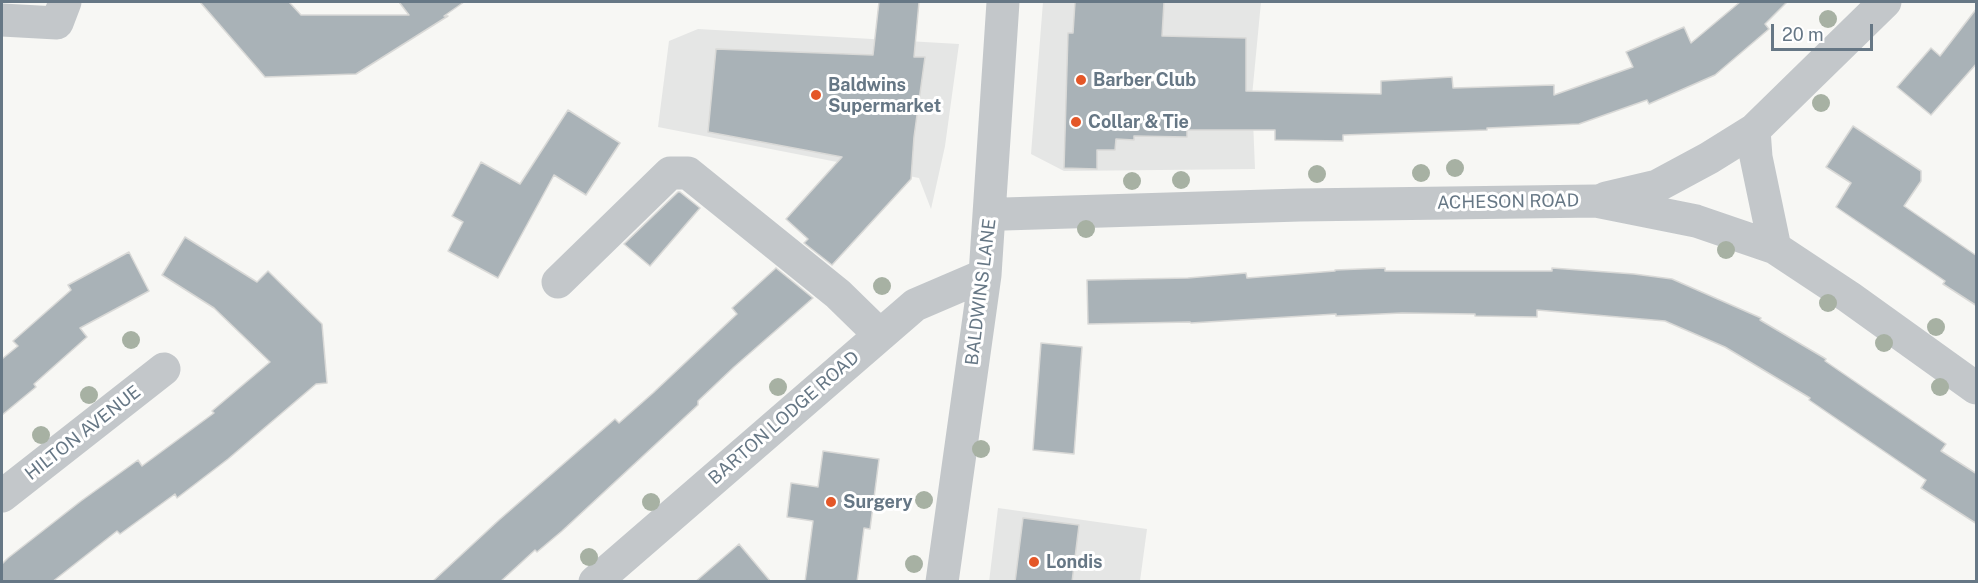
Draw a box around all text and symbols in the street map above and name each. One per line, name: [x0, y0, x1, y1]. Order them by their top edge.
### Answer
scale bar: [1774, 12, 1876, 50]
text: 20 m: [1782, 24, 1824, 45]
place label: Barber Club: [1093, 69, 1196, 91]
marker: Barber Club: [1074, 73, 1088, 87]
place label: Baldwins Supermarket: [828, 74, 941, 116]
marker: Baldwins Supermarket: [809, 88, 823, 102]
place label: Collar & Tie: [1088, 111, 1189, 133]
marker: Collar & Tie: [1069, 115, 1083, 129]
street label: ACHESON ROAD: [1437, 190, 1579, 214]
street label: BALDWINS LANE: [961, 217, 1001, 367]
street label: BARTON LODGE ROAD: [704, 347, 864, 489]
street label: HILTON AVENUE: [21, 381, 145, 485]
place label: Surgery: [843, 491, 913, 513]
marker: Surgery: [824, 495, 838, 509]
place label: Londis: [1046, 551, 1103, 573]
marker: Londis: [1027, 555, 1041, 569]

